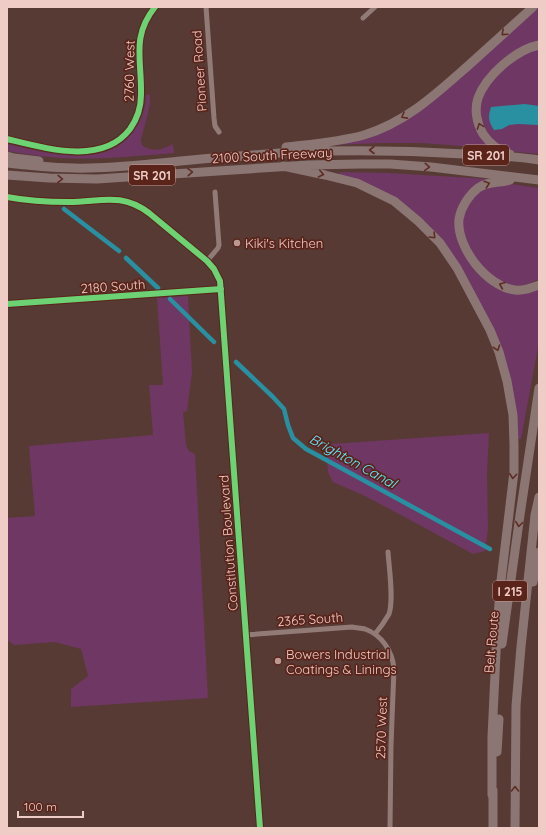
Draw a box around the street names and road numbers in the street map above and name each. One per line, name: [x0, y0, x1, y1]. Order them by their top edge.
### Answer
street label: Pioneer Road: [188, 30, 210, 112]
street label: 2760 West: [120, 40, 138, 102]
street label: 2100 South Freeway: [211, 144, 333, 166]
road number: SR 201: [463, 145, 509, 165]
road number: SR 201: [129, 165, 175, 185]
street label: 2180 South: [80, 276, 146, 296]
street label: Constitution Boulevard: [215, 474, 241, 612]
road number: I 215: [493, 581, 527, 601]
street label: 2365 South: [277, 609, 343, 629]
street label: Belt Route: [480, 610, 502, 674]
street label: 2570 West: [372, 697, 390, 759]

